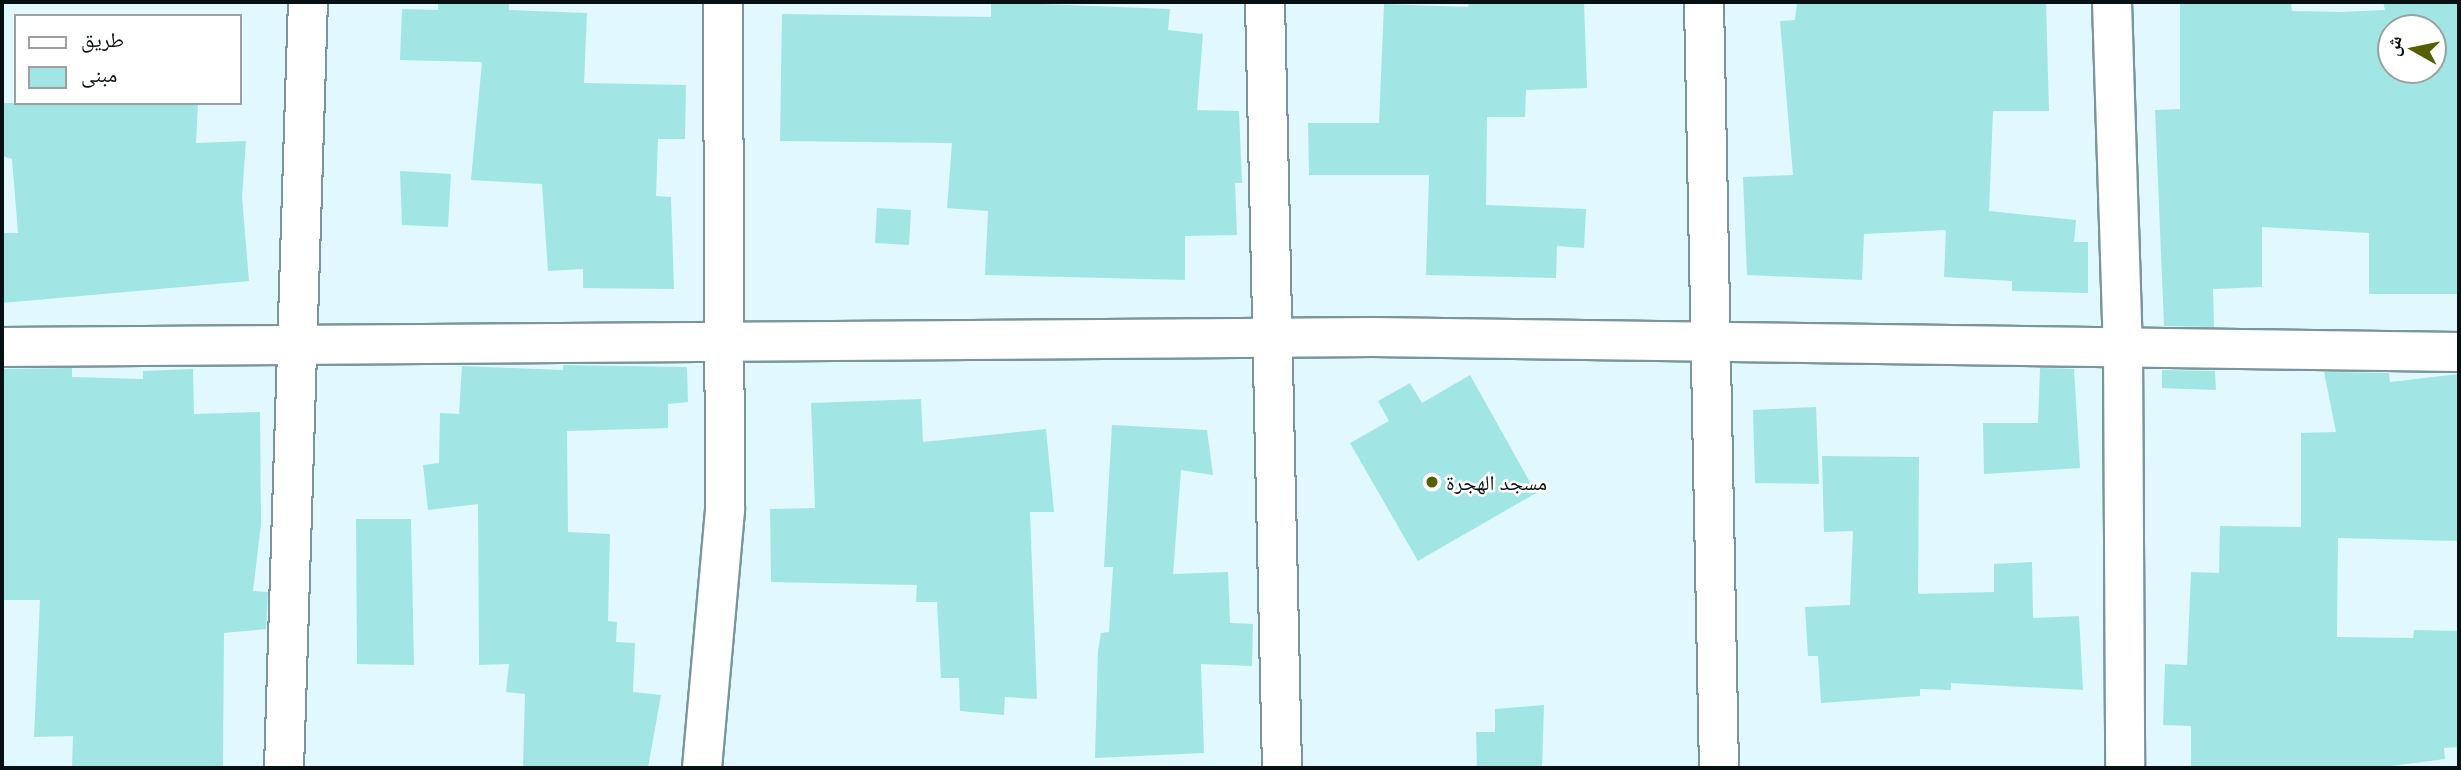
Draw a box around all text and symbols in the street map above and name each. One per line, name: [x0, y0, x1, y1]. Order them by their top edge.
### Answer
legend: [14, 14, 242, 105]
north arrow: [2377, 14, 2447, 84]
text: طريق: [81, 26, 124, 52]
text: ش: [2380, 34, 2406, 58]
text: مبنى: [81, 61, 117, 87]
place label: مسجد الهجرة: [1446, 469, 1547, 495]
marker: مسجد الهجرة: [1424, 474, 1440, 490]

